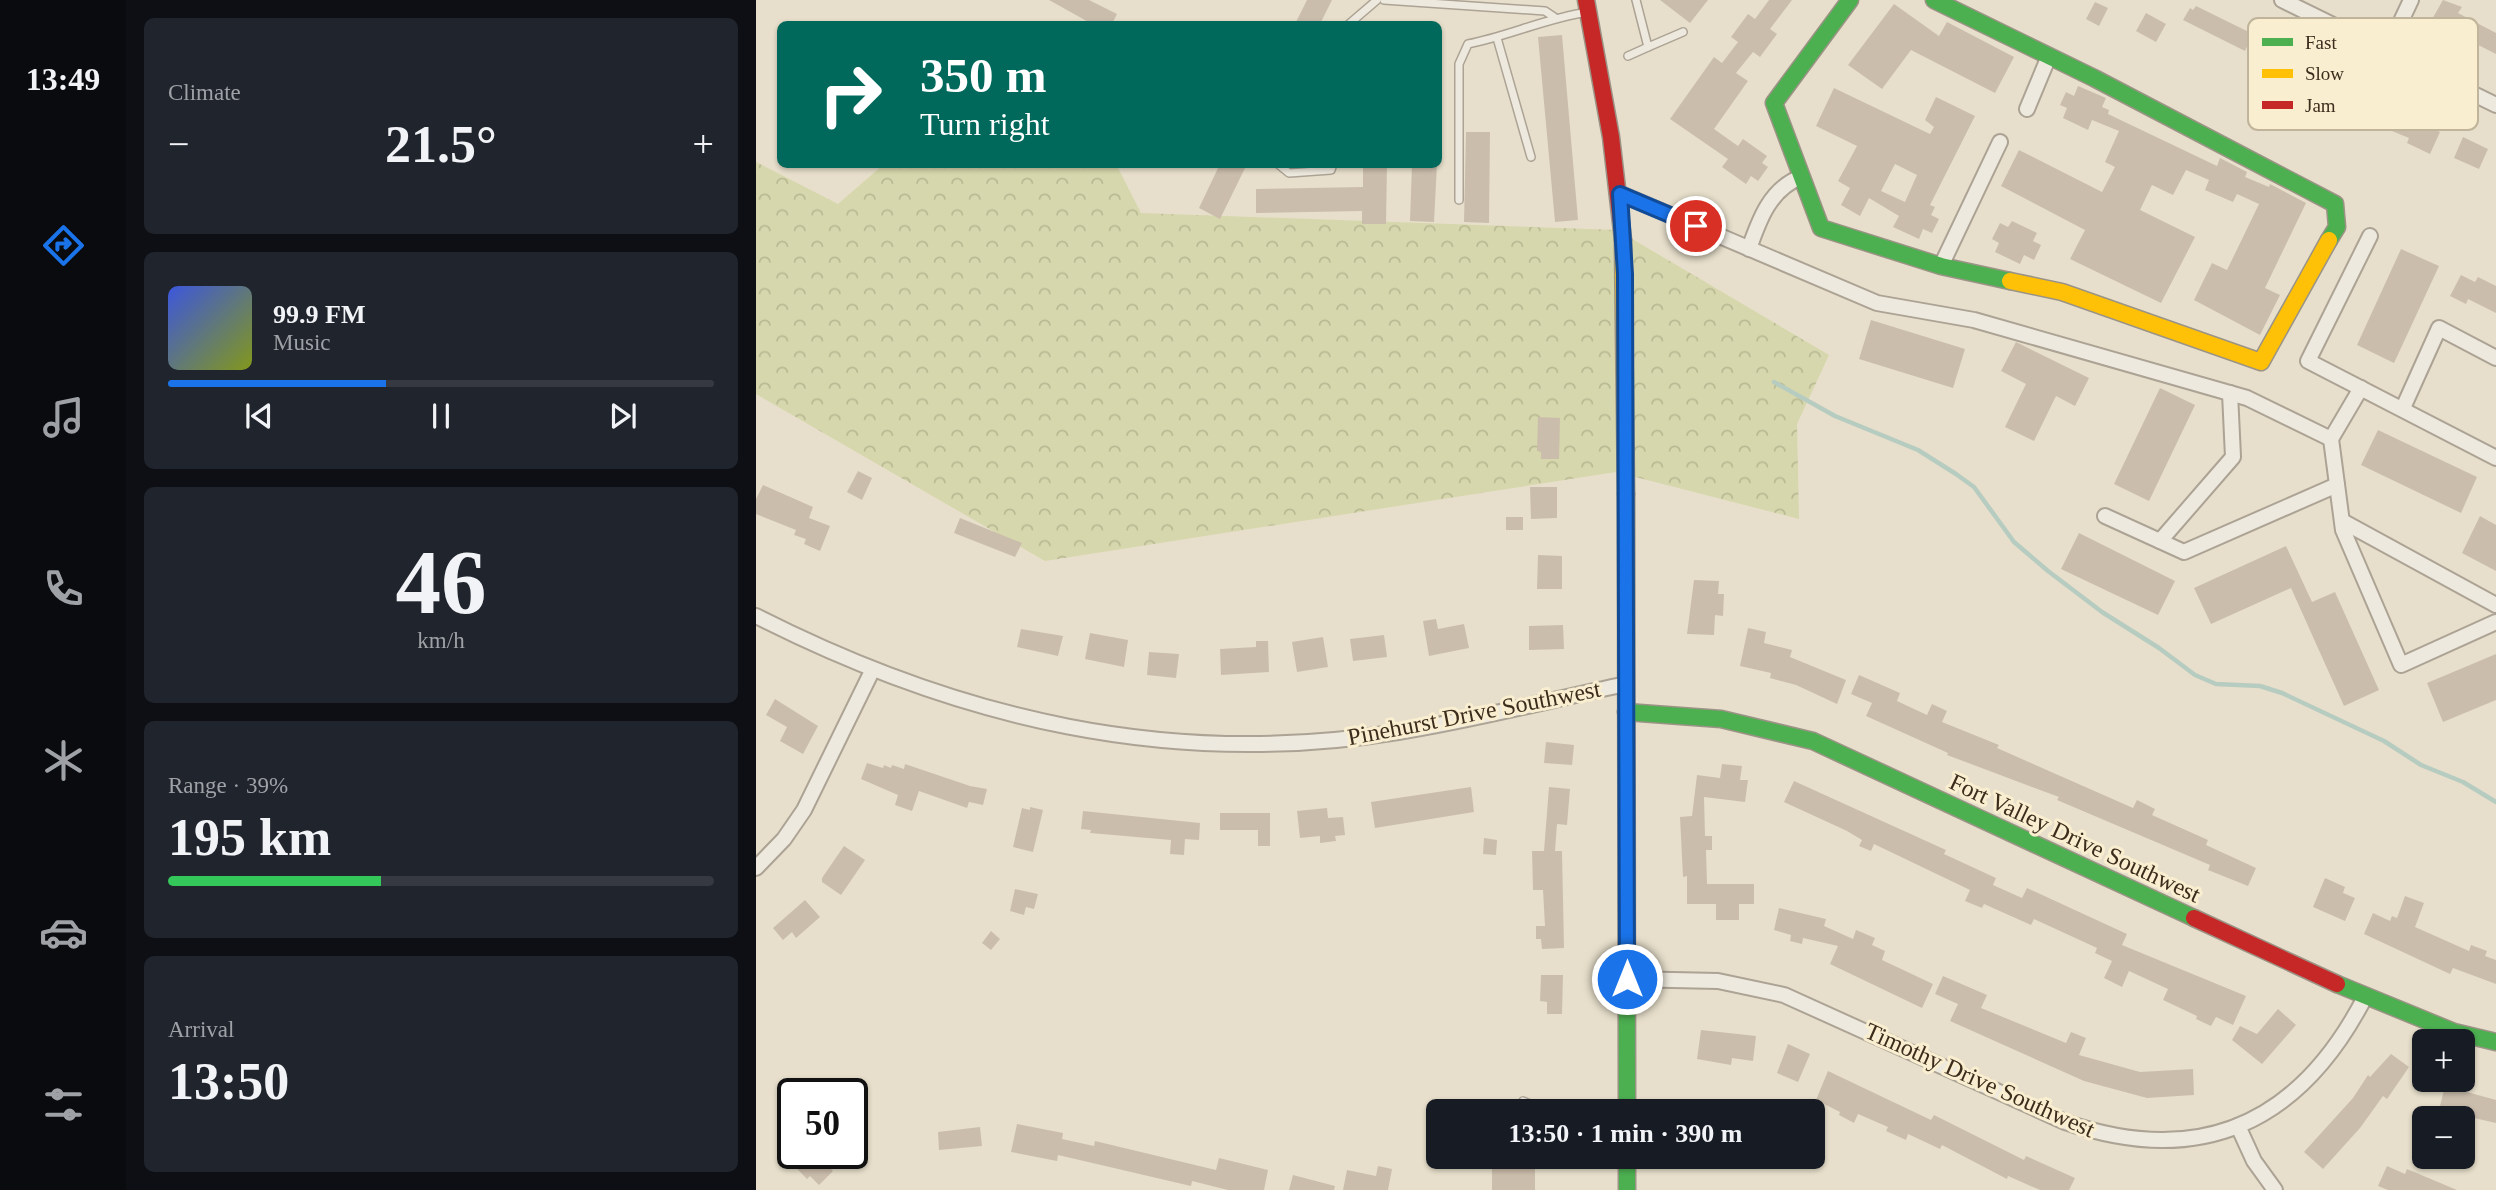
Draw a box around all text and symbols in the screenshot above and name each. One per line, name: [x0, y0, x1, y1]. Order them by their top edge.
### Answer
legend: [2248, 18, 2478, 130]
text: Fast: [2305, 32, 2337, 53]
text: 350 m: [920, 48, 1047, 103]
icon: right: [805, 49, 896, 140]
text: 13:49: [26, 61, 100, 97]
text: Slow: [2305, 63, 2344, 84]
text: Climate: [168, 80, 241, 105]
text: Jam: [2305, 95, 2336, 116]
text: Turn right: [920, 106, 1050, 142]
text: 21.5°: [385, 116, 497, 173]
text: −: [168, 123, 189, 165]
text: +: [693, 123, 714, 165]
pin: [1666, 196, 1726, 256]
icon: arrive: [1677, 207, 1715, 245]
icon: directions: [39, 221, 88, 270]
text: 99.9 FM: [273, 300, 365, 329]
text: Music: [273, 330, 331, 355]
icon: music: [39, 393, 88, 442]
icon: previous: [240, 397, 278, 435]
icon: pause: [422, 397, 460, 435]
icon: next: [604, 397, 642, 435]
text: 46: [396, 532, 487, 633]
icon: phone: [39, 564, 88, 613]
text: km/h: [417, 628, 465, 653]
street label: Pinehurst Drive Southwest: [1345, 676, 1603, 750]
icon: climate: [39, 736, 88, 785]
street label: Fort Valley Drive Southwest: [1946, 768, 2205, 908]
text: Range · 39%: [168, 773, 288, 798]
text: 195 km: [168, 809, 331, 866]
icon: car: [39, 908, 88, 957]
position arrow: [1590, 942, 1664, 1016]
text: Arrival: [168, 1017, 234, 1042]
street label: Timothy Drive Southwest: [1861, 1018, 2099, 1143]
map controls: [2412, 1029, 2475, 1169]
button: +: [2412, 1029, 2475, 1092]
text: 13:50: [168, 1053, 289, 1110]
speed limit sign: 50: [777, 1078, 868, 1169]
icon: filters: [39, 1080, 88, 1129]
button: −: [2412, 1106, 2475, 1169]
text: 13:50 · 1 min · 390 m: [1509, 1119, 1743, 1148]

